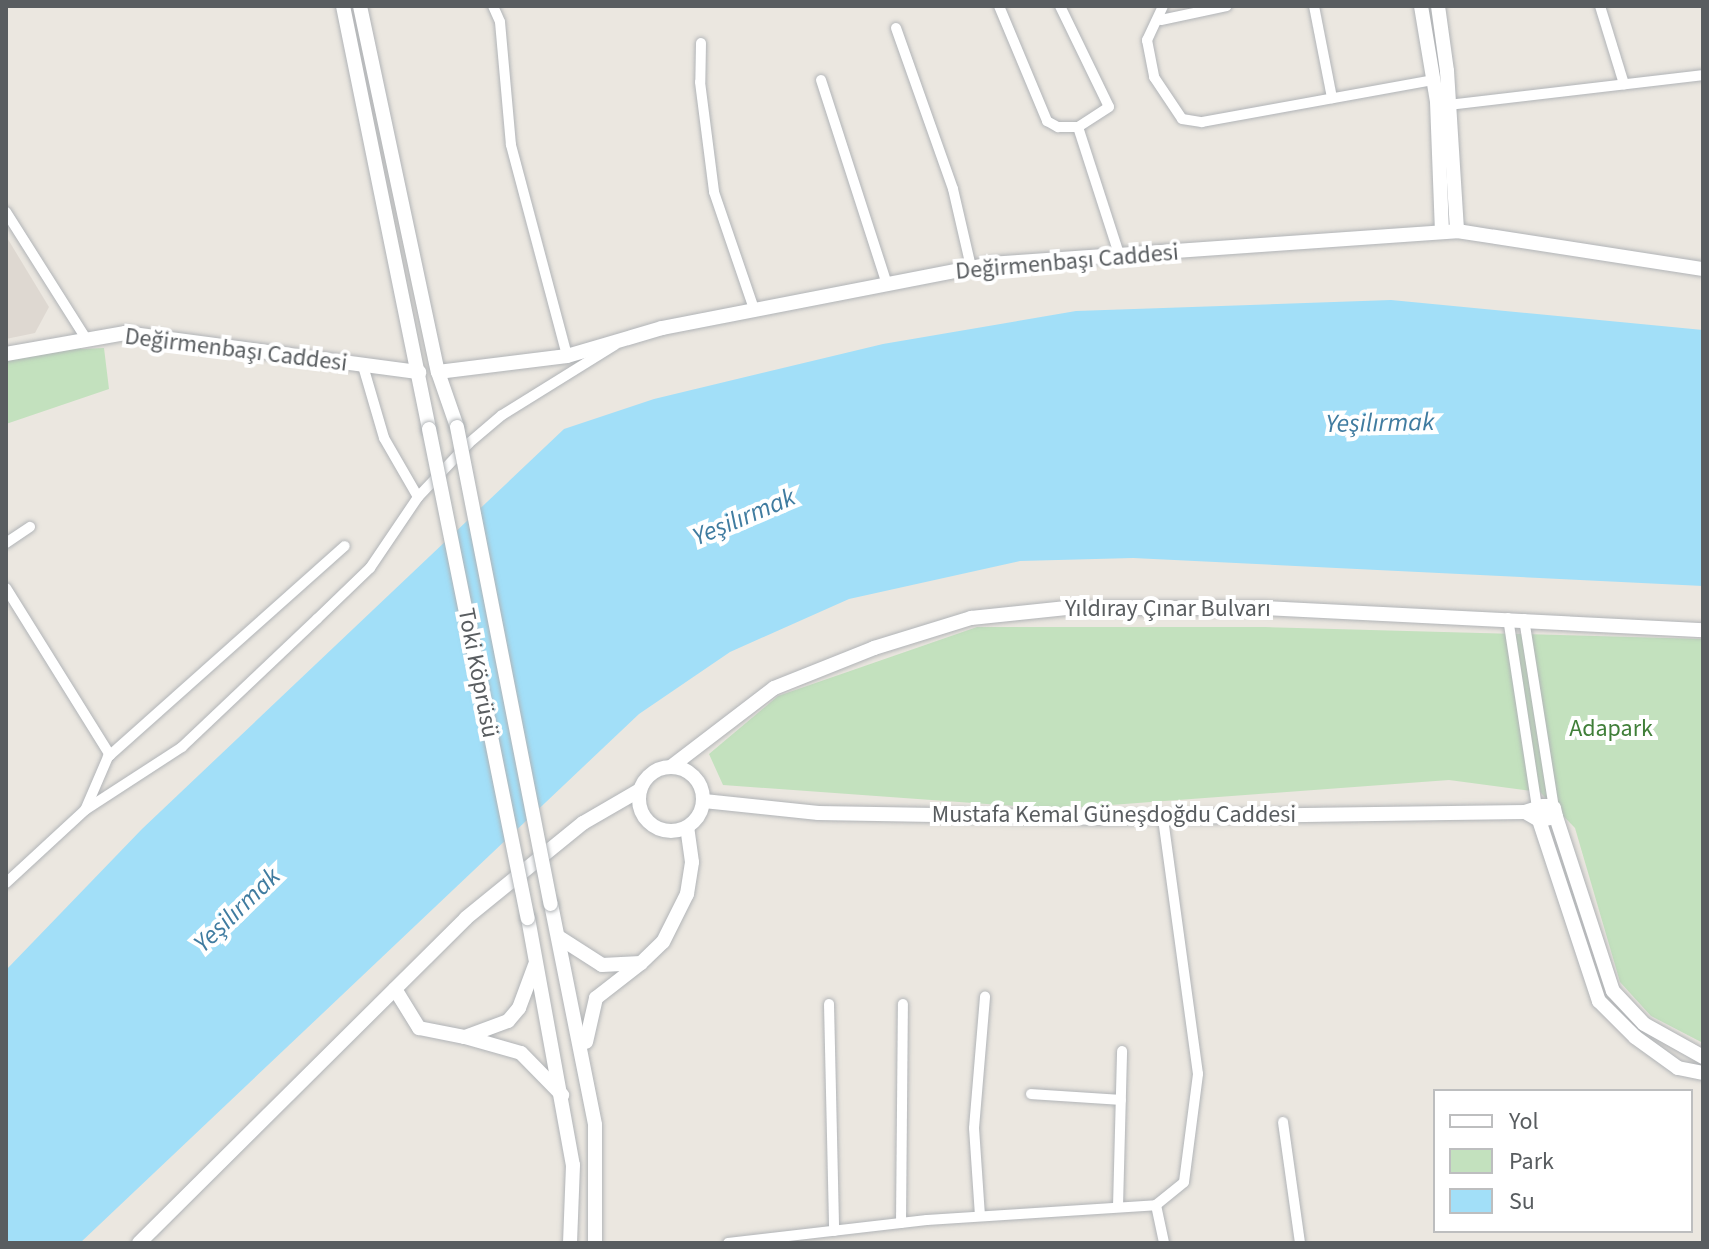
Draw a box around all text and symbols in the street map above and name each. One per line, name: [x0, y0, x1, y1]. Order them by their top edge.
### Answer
street label: Değirmenbaşı Caddesi: [954, 238, 1180, 286]
street label: Değirmenbaşı Caddesi: [123, 322, 349, 378]
water label: Yeşilırmak: [1325, 406, 1435, 440]
water label: Yeşilırmak: [688, 481, 800, 553]
street label: Yıldıray Çınar Bulvarı: [1065, 595, 1271, 623]
street label: Toki Köprüsü: [451, 606, 505, 740]
park label: Adapark: [1569, 715, 1653, 743]
street label: Mustafa Kemal Güneşdoğdu Caddesi: [932, 801, 1296, 829]
water label: Yeşilırmak: [187, 861, 287, 959]
legend: [1433, 1089, 1693, 1233]
text: Yol: [1509, 1104, 1539, 1139]
text: Park: [1509, 1144, 1554, 1179]
text: Su: [1509, 1184, 1535, 1219]

